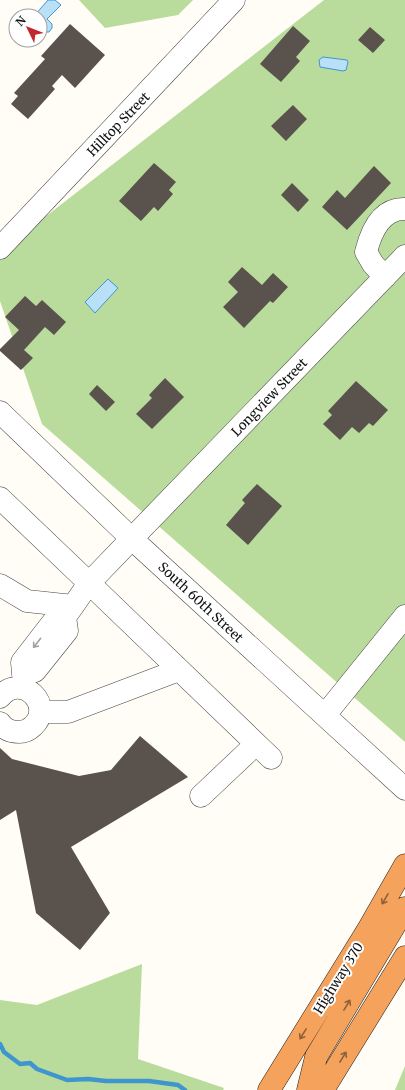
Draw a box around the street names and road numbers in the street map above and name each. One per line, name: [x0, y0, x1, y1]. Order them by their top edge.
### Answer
street label: Hilltop Street: [83, 89, 153, 160]
street label: Longview Street: [228, 355, 311, 440]
street label: South 60th Street: [155, 559, 247, 646]
street label: Highway 370: [310, 939, 367, 1017]

